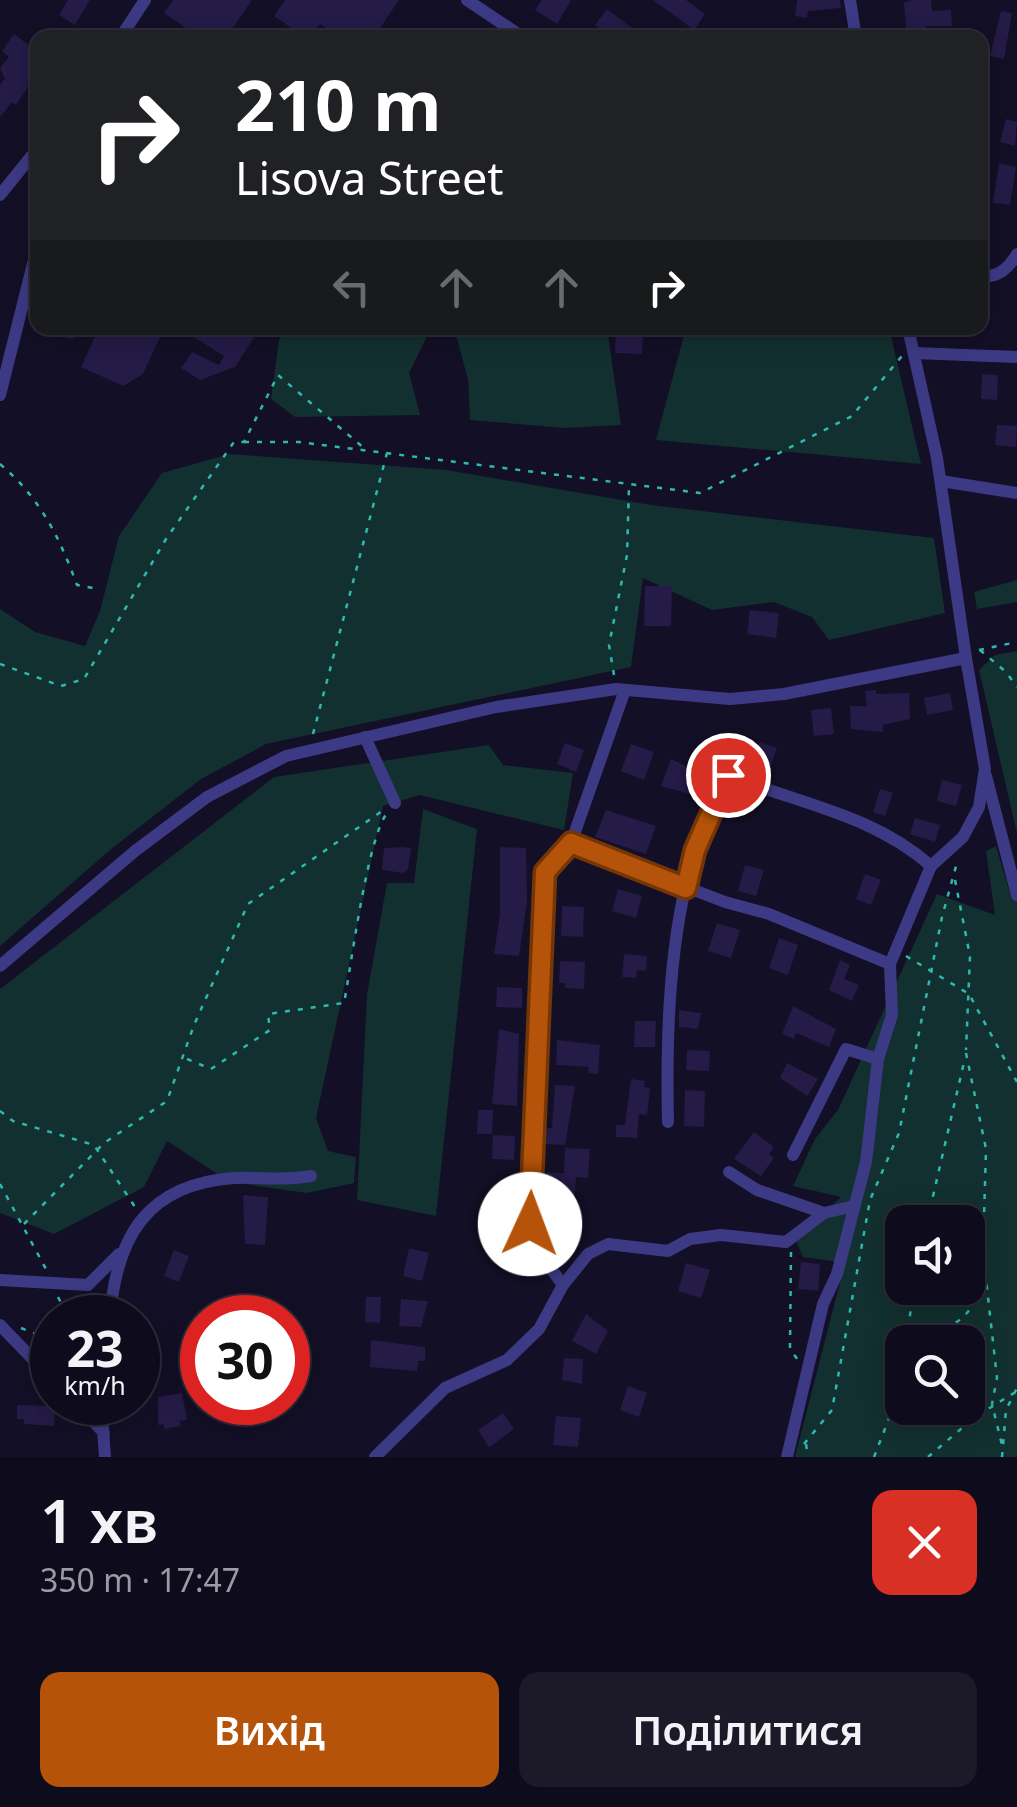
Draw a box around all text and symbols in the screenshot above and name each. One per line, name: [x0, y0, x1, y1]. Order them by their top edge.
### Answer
text: 210 m: [235, 56, 442, 152]
icon: right: [70, 70, 200, 200]
text: Lisova Street: [235, 147, 504, 208]
icon: left: [324, 260, 379, 315]
icon: ahead: [429, 260, 484, 315]
icon: ahead: [534, 260, 589, 315]
icon: right: [639, 260, 694, 315]
pin: [686, 733, 771, 818]
icon: arrive: [701, 748, 756, 803]
position arrow: [478, 1172, 582, 1276]
map controls: [885, 1205, 985, 1425]
button: sound: [885, 1205, 985, 1305]
speed limit sign: 30: [180, 1295, 310, 1425]
text: 23: [66, 1314, 124, 1382]
button: search: [885, 1325, 985, 1425]
text: km/h: [64, 1368, 126, 1402]
text: 1 хв: [40, 1479, 158, 1561]
button: close: [872, 1490, 977, 1595]
text: 350 m · 17:47: [40, 1558, 240, 1601]
button: Вихід: [40, 1672, 499, 1787]
button: Поділитися: [519, 1672, 977, 1787]

